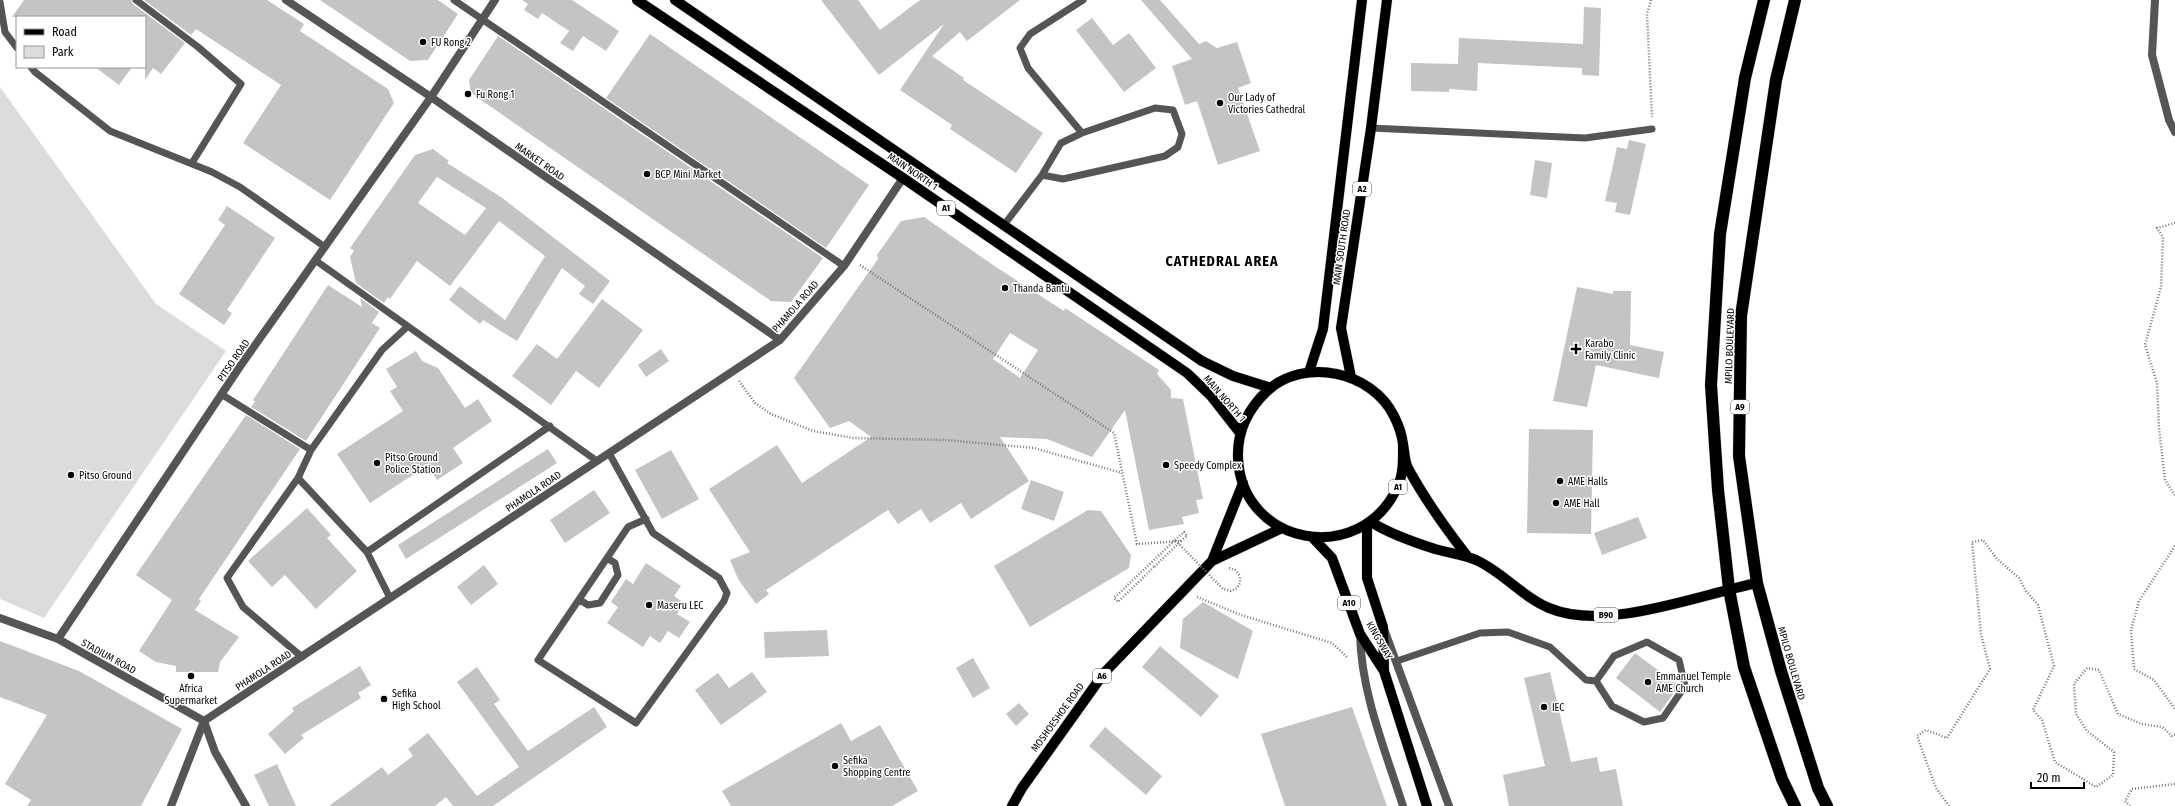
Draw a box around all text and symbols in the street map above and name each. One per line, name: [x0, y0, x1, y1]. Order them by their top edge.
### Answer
legend: [16, 16, 146, 68]
text: Road: [52, 25, 77, 39]
marker: FU Rong 2: [418, 37, 428, 47]
place label: FU Rong 2: [431, 37, 471, 49]
text: Park: [52, 45, 74, 59]
marker: Fu Rong 1: [463, 89, 473, 99]
place label: Fu Rong 1: [476, 89, 514, 101]
place label: Our Lady of Victories Cathedral: [1228, 92, 1306, 116]
marker: Our Lady of Victories Cathedral: [1215, 98, 1225, 108]
street label: MARKET ROAD: [512, 140, 567, 183]
street label: MAIN NORTH 1: [885, 151, 940, 193]
marker: BCP Mini Market: [642, 169, 652, 179]
place label: BCP Mini Market: [655, 169, 722, 181]
road number: A2: [1353, 182, 1371, 196]
road number: A1: [937, 201, 955, 215]
street label: MAIN SOUTH ROAD: [1331, 208, 1353, 286]
district label: CATHEDRAL AREA: [1165, 253, 1279, 270]
street label: PHAMOLA ROAD: [770, 278, 822, 335]
marker: Thanda Bantu: [1000, 283, 1010, 293]
place label: Thanda Bantu: [1013, 283, 1070, 295]
street label: MPILO BOULEVARD: [1723, 308, 1737, 384]
street label: PITSO ROAD: [215, 337, 253, 384]
place label: Karabo Family Clinic: [1585, 338, 1636, 362]
marker: Karabo Family Clinic: [1570, 343, 1582, 355]
street label: MAIN NORTH 1: [1201, 373, 1248, 424]
road number: A9: [1731, 400, 1749, 414]
place label: Pitso Ground Police Station: [385, 452, 441, 476]
marker: Pitso Ground Police Station: [372, 458, 382, 468]
marker: Speedy Complex: [1161, 460, 1171, 470]
place label: Speedy Complex: [1174, 460, 1242, 472]
street label: PHAMOLA ROAD: [503, 469, 564, 515]
marker: Pitso Ground: [66, 470, 76, 480]
place label: Pitso Ground: [79, 470, 132, 482]
marker: AME Halls: [1555, 476, 1565, 486]
place label: AME Halls: [1568, 476, 1608, 488]
road number: A1: [1389, 480, 1407, 494]
marker: AME Hall: [1551, 498, 1561, 508]
place label: AME Hall: [1564, 498, 1600, 510]
road number: A10: [1338, 596, 1360, 610]
marker: Maseru LEC: [644, 600, 654, 610]
place label: Maseru LEC: [657, 600, 703, 612]
road number: B90: [1594, 608, 1618, 622]
street label: KINGSWAY: [1363, 619, 1395, 662]
street label: MPILO BOULEVARD: [1775, 625, 1807, 702]
street label: STADIUM ROAD: [79, 637, 138, 677]
street label: PHAMOLA ROAD: [233, 648, 294, 693]
road number: A6: [1093, 669, 1111, 683]
marker: Africa Supermarket: [186, 671, 196, 681]
place label: Emmanuel Temple AME Church: [1656, 671, 1731, 695]
marker: Emmanuel Temple AME Church: [1643, 677, 1653, 687]
street label: MOSHOESHOE ROAD: [1029, 681, 1087, 754]
place label: Africa Supermarket: [165, 683, 218, 707]
place label: Sefika High School: [392, 688, 441, 712]
marker: Sefika High School: [379, 694, 389, 704]
marker: IEC: [1539, 702, 1549, 712]
place label: IEC: [1552, 702, 1564, 714]
place label: Sefika Shopping Centre: [843, 755, 911, 779]
marker: Sefika Shopping Centre: [830, 761, 840, 771]
scale bar: [2031, 764, 2084, 790]
text: 20 m: [2037, 771, 2061, 785]

